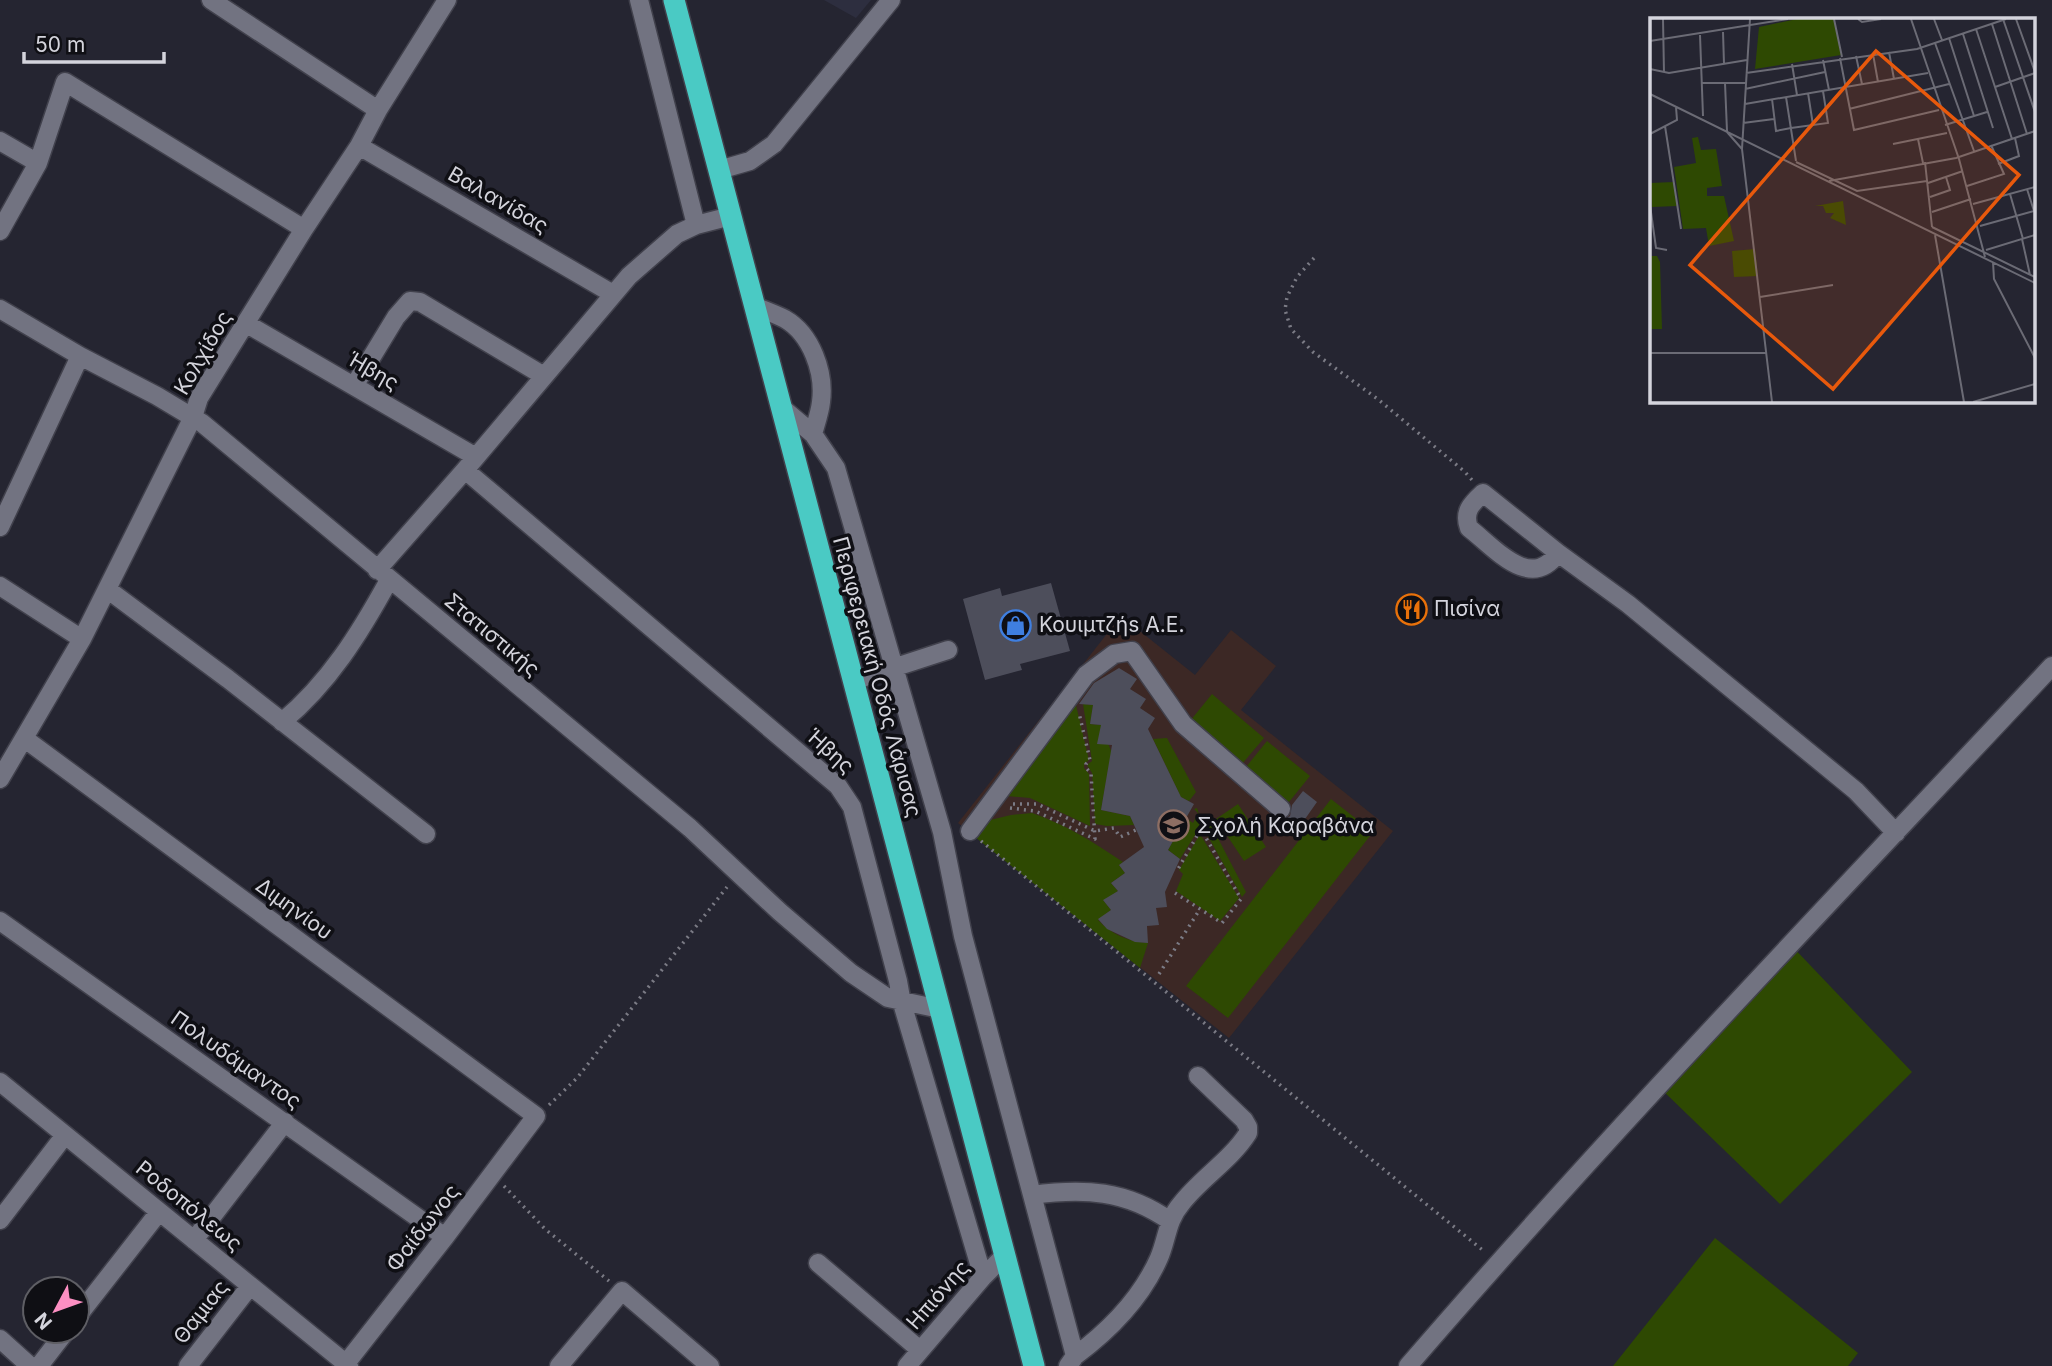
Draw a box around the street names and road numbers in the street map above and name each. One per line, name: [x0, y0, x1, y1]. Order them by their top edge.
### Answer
street label: Βαλανίδας: [444, 161, 553, 238]
street label: Κολχίδος: [169, 306, 237, 399]
street label: Ήβης: [343, 346, 403, 395]
street label: Περιφερειακή Οδός Λάρισας: [828, 534, 927, 820]
street label: Στατιστικής: [440, 588, 545, 682]
street label: Ήβης: [801, 723, 859, 778]
street label: Διμηνίου: [251, 873, 337, 945]
street label: Πολυδάμαντος: [166, 1005, 306, 1114]
street label: Ροδοπόλεως: [131, 1155, 247, 1256]
street label: Φαίδωνος: [381, 1179, 464, 1276]
street label: Ηπιόνης: [901, 1255, 974, 1334]
street label: Θαμιας: [168, 1275, 233, 1349]

